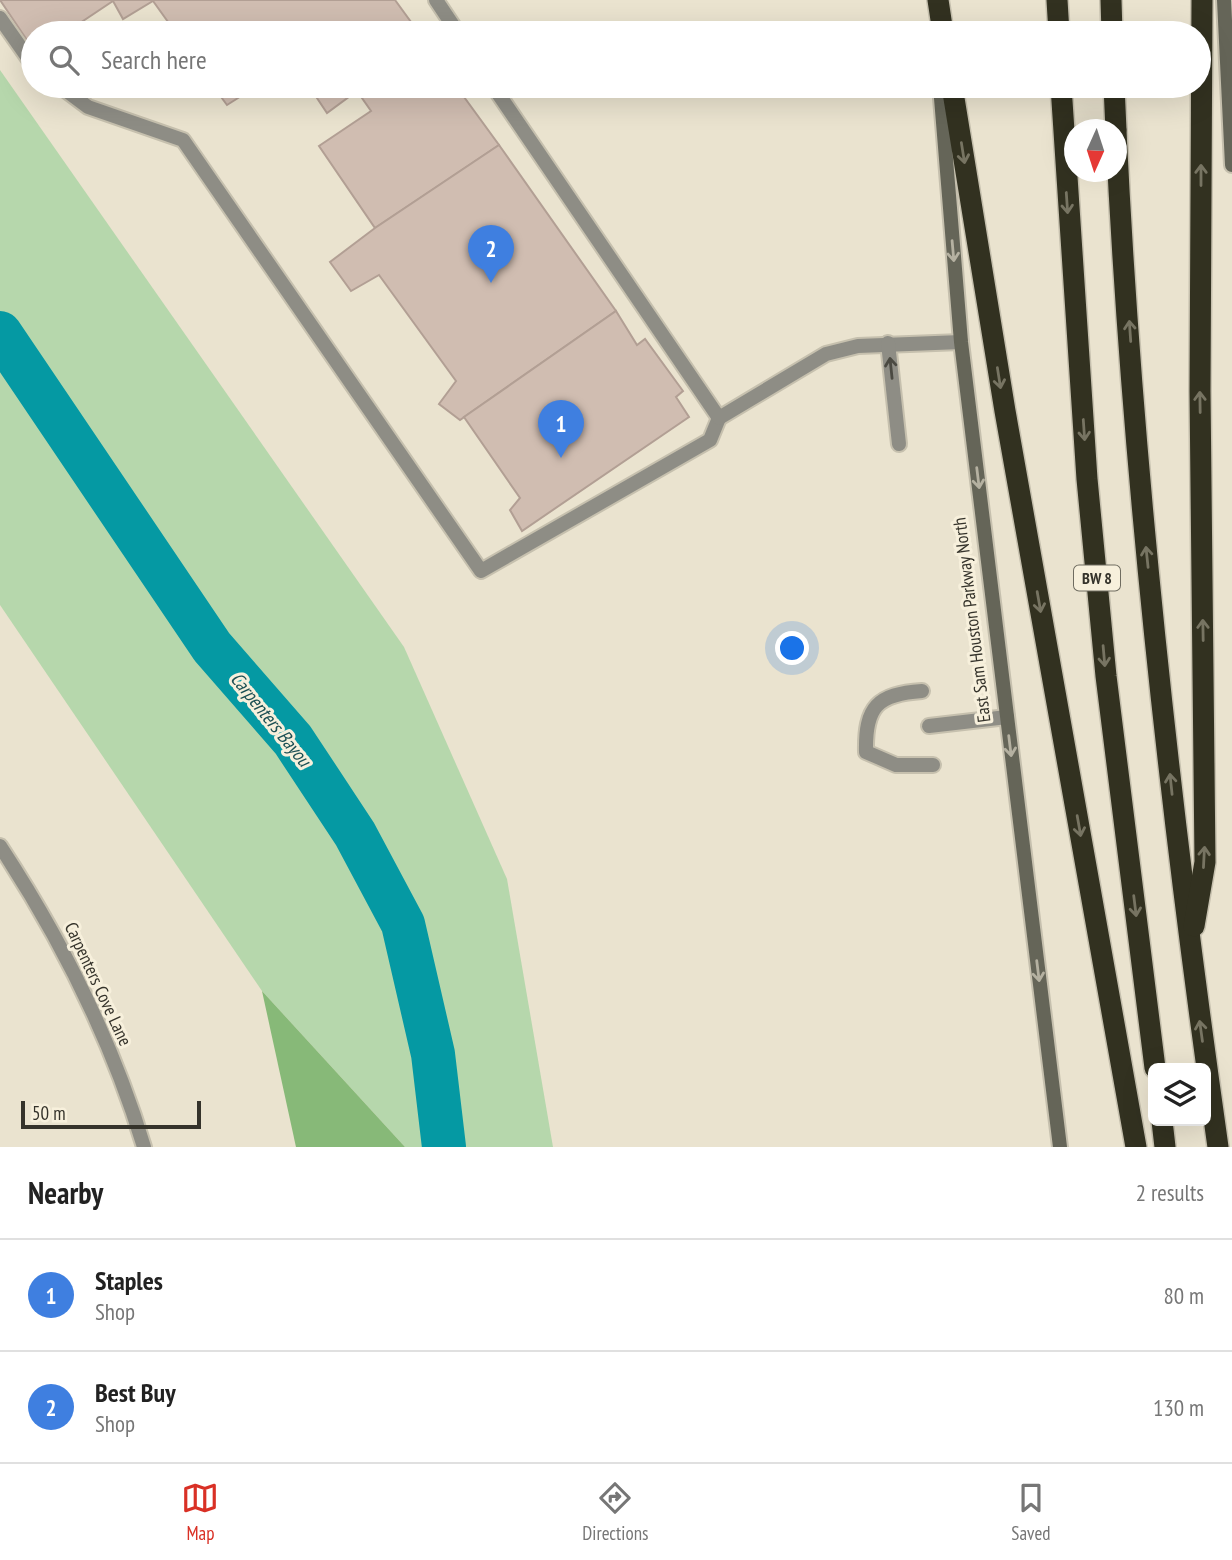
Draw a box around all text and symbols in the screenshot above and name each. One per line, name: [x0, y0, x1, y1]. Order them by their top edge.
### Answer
search box: [21, 21, 1211, 98]
icon: search: [45, 41, 83, 79]
text: Search here: [101, 43, 207, 76]
north arrow: [1064, 119, 1127, 182]
one-way arrow: [957, 141, 970, 164]
one-way arrow: [1195, 164, 1208, 187]
one-way arrow: [1061, 191, 1074, 214]
pin: 2: [468, 225, 514, 283]
one-way arrow: [947, 240, 960, 262]
one-way arrow: [1123, 319, 1136, 342]
one-way arrow: [884, 358, 897, 380]
one-way arrow: [993, 366, 1006, 389]
one-way arrow: [1194, 391, 1207, 414]
pin: 1: [538, 400, 584, 458]
one-way arrow: [1078, 418, 1091, 441]
one-way arrow: [971, 466, 984, 488]
street label: East Sam Houston Parkway North: [948, 516, 995, 724]
one-way arrow: [1141, 546, 1154, 569]
road number: BW 8: [1074, 566, 1120, 590]
one-way arrow: [1033, 590, 1046, 613]
one-way arrow: [1196, 619, 1209, 642]
your location: [775, 631, 809, 665]
one-way arrow: [1098, 644, 1111, 667]
water label: Carpenters Bayou: [226, 667, 317, 772]
one-way arrow: [1004, 734, 1017, 756]
one-way arrow: [1164, 773, 1177, 795]
one-way arrow: [1073, 814, 1086, 837]
one-way arrow: [1198, 846, 1211, 869]
one-way arrow: [1129, 895, 1142, 917]
street label: Carpenters Cove Lane: [60, 918, 137, 1049]
one-way arrow: [1032, 959, 1045, 982]
one-way arrow: [1194, 1020, 1207, 1043]
map controls: [1148, 1063, 1211, 1126]
button: layers: [1148, 1063, 1211, 1126]
scale bar: [21, 1098, 201, 1130]
text: 50 m: [32, 1101, 66, 1125]
text: Nearby: [28, 1173, 103, 1212]
text: 2 results: [1136, 1178, 1204, 1207]
text: Staples: [95, 1264, 163, 1297]
text: 1: [46, 1281, 57, 1310]
text: 80 m: [1163, 1281, 1204, 1310]
text: Shop: [95, 1297, 135, 1326]
text: Best Buy: [95, 1376, 176, 1409]
text: 2: [46, 1393, 57, 1422]
text: 130 m: [1153, 1393, 1204, 1422]
text: Shop: [95, 1409, 135, 1438]
tab: Map: [181, 1479, 219, 1545]
tab: Directions: [582, 1479, 648, 1545]
tab: Saved: [1011, 1479, 1051, 1545]

